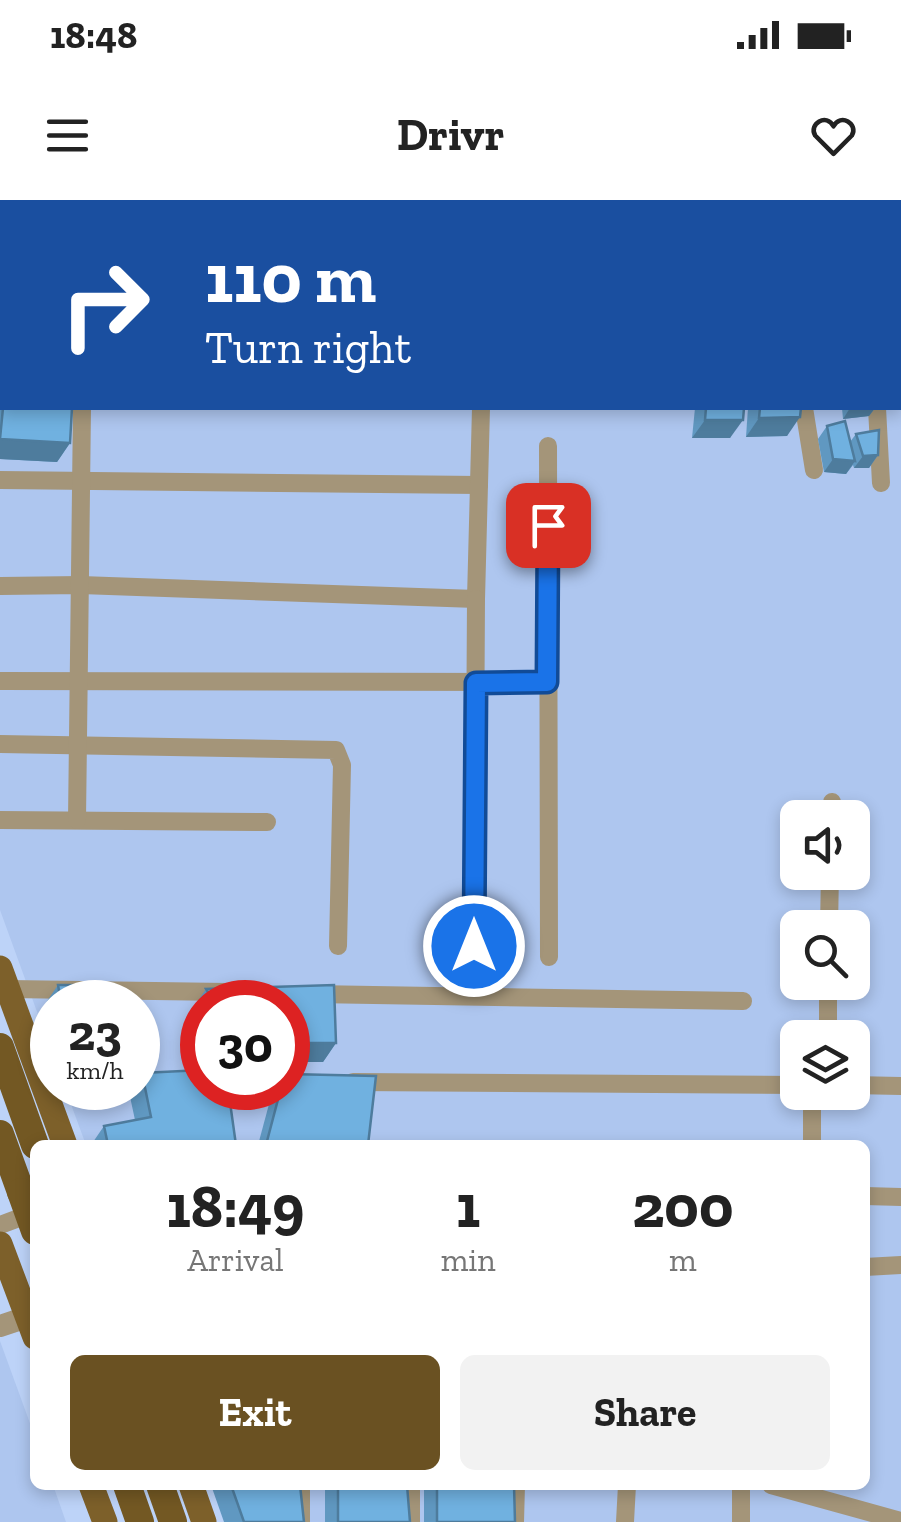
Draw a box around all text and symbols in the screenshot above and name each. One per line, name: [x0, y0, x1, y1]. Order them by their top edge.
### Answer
text: 18:48: [50, 12, 137, 58]
icon: menu: [40, 108, 95, 163]
text: Drivr: [397, 108, 504, 162]
icon: heart: [806, 108, 861, 163]
text: 110 m: [205, 236, 376, 320]
icon: right: [40, 240, 170, 370]
text: Turn right: [205, 321, 411, 375]
pin: [506, 483, 591, 568]
icon: arrive: [521, 498, 576, 553]
map controls: [780, 800, 870, 1110]
button: sound: [780, 800, 870, 890]
position arrow: [422, 894, 526, 998]
button: search: [780, 910, 870, 1000]
speed limit sign: 30: [180, 980, 310, 1110]
text: 23: [68, 1003, 122, 1063]
button: layers: [780, 1020, 870, 1110]
text: km/h: [66, 1055, 124, 1085]
text: 18:49: [166, 1170, 304, 1242]
text: 1: [456, 1170, 480, 1242]
text: 200: [632, 1170, 733, 1242]
text: Arrival: [187, 1241, 284, 1279]
text: min: [441, 1241, 496, 1279]
text: m: [669, 1241, 697, 1279]
button: Exit: [70, 1355, 440, 1470]
button: Share: [460, 1355, 830, 1470]

